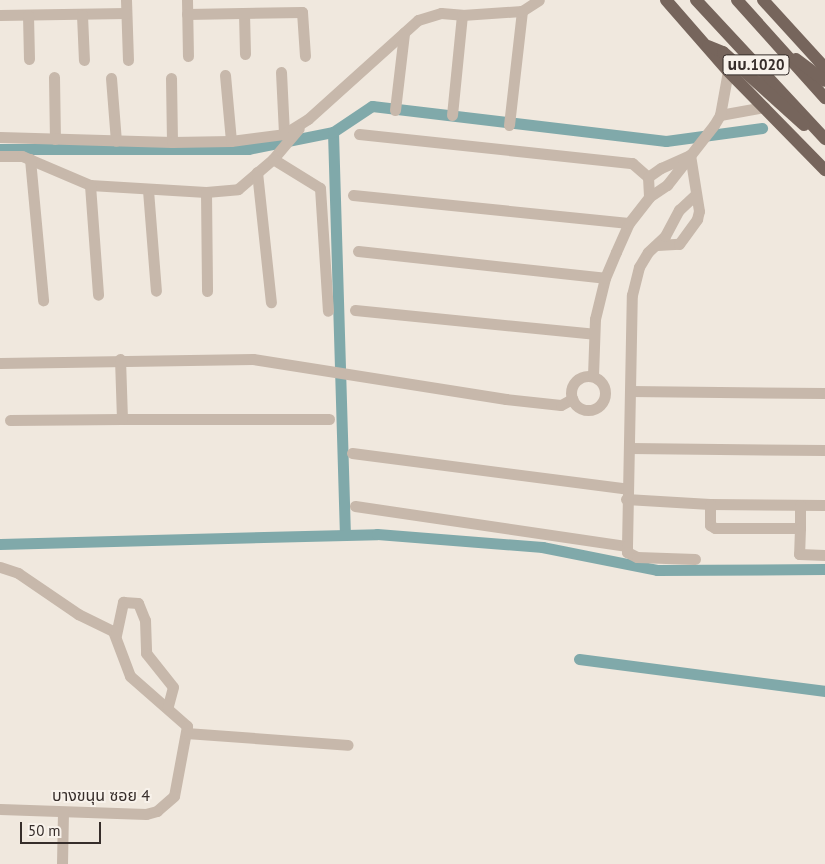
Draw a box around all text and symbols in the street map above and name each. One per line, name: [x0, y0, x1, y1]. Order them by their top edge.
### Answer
road number: นบ.1020: [722, 52, 790, 78]
street label: บางขนุน ซอย 4: [52, 785, 150, 805]
scale bar: [22, 812, 104, 844]
text: 50 m: [28, 821, 61, 840]

